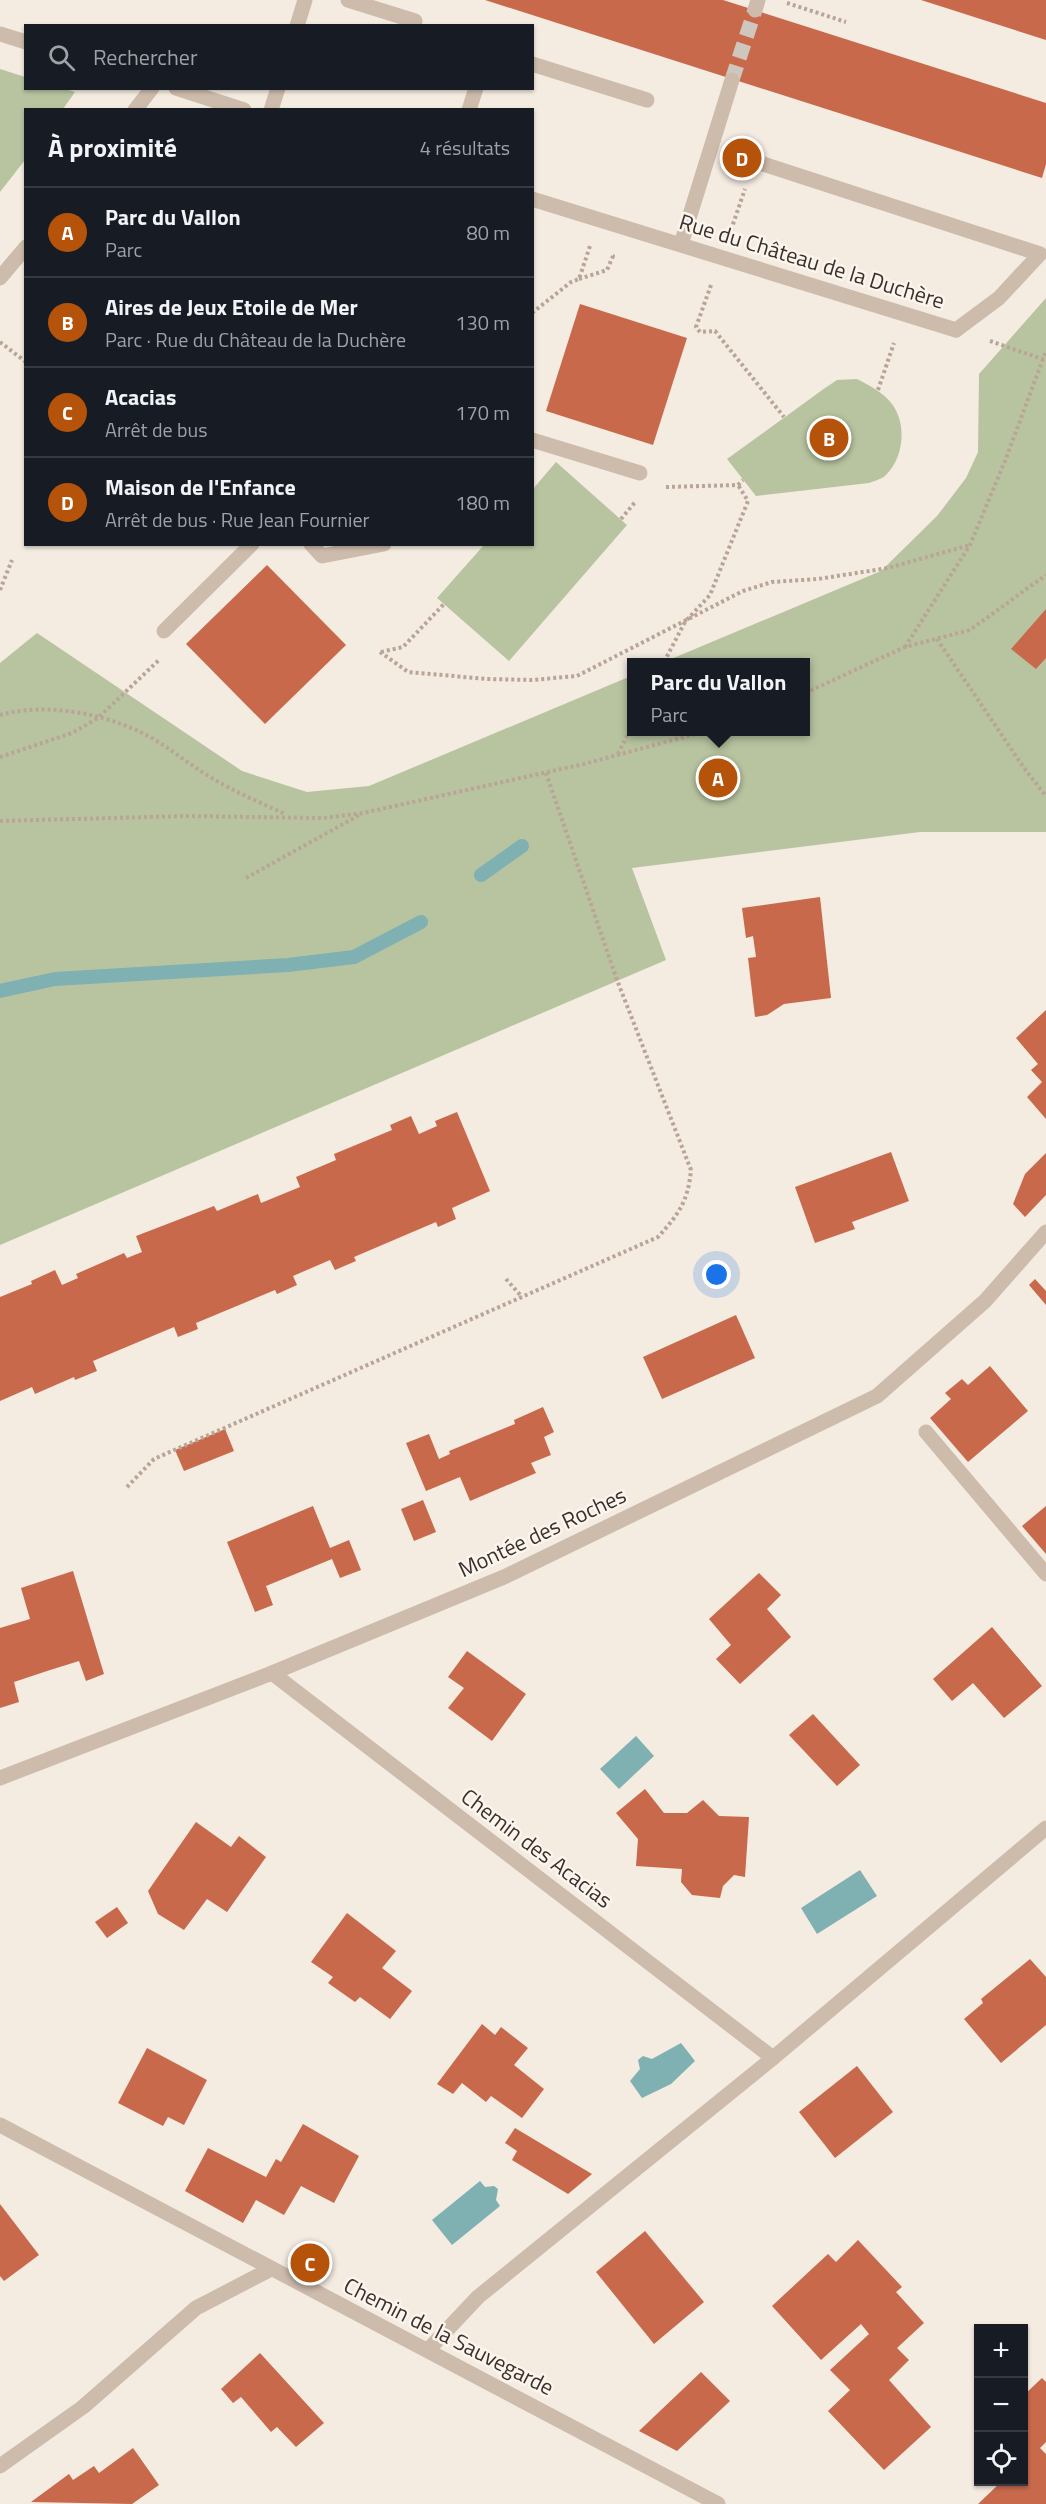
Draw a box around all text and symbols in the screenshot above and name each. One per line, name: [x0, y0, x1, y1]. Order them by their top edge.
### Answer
search box: [24, 24, 534, 90]
text: Rechercher: [93, 40, 198, 74]
icon: search: [45, 41, 78, 74]
text: À proximité: [48, 128, 177, 167]
text: 4 résultats: [420, 132, 510, 163]
pin: D: [722, 136, 762, 180]
text: Parc du Vallon: [105, 200, 241, 234]
street label: Rue du Château de la Duchère: [675, 204, 949, 318]
text: A: [61, 217, 74, 248]
text: 80 m: [466, 217, 510, 248]
text: Parc: [105, 234, 142, 265]
text: Aires de Jeux Etoile de Mer: [105, 290, 358, 324]
text: B: [61, 307, 74, 338]
text: 130 m: [455, 307, 510, 338]
text: Parc · Rue du Château de la Duchère: [105, 324, 406, 355]
text: Acacias: [105, 380, 176, 414]
text: C: [62, 397, 73, 428]
text: 170 m: [455, 397, 510, 428]
text: Arrêt de bus: [105, 414, 208, 445]
pin: B: [810, 416, 848, 460]
text: Maison de l'Enfance: [105, 470, 296, 504]
text: D: [61, 487, 74, 518]
text: 180 m: [455, 487, 510, 518]
text: Arrêt de bus · Rue Jean Fournier: [105, 504, 369, 535]
popup: [627, 658, 810, 736]
text: Parc du Vallon: [651, 665, 786, 699]
text: Parc: [651, 699, 688, 730]
pin: A: [698, 756, 738, 800]
your location: [702, 1260, 731, 1289]
street label: Montée des Roches: [452, 1478, 632, 1586]
street label: Chemin des Acacias: [454, 1780, 620, 1916]
pin: C: [290, 2240, 330, 2286]
street label: Chemin de la Sauvegarde: [338, 2268, 560, 2404]
map controls: [974, 2324, 1028, 2486]
button: +: [974, 2324, 1028, 2378]
button: −: [974, 2378, 1028, 2432]
button: locate: [974, 2432, 1028, 2486]

